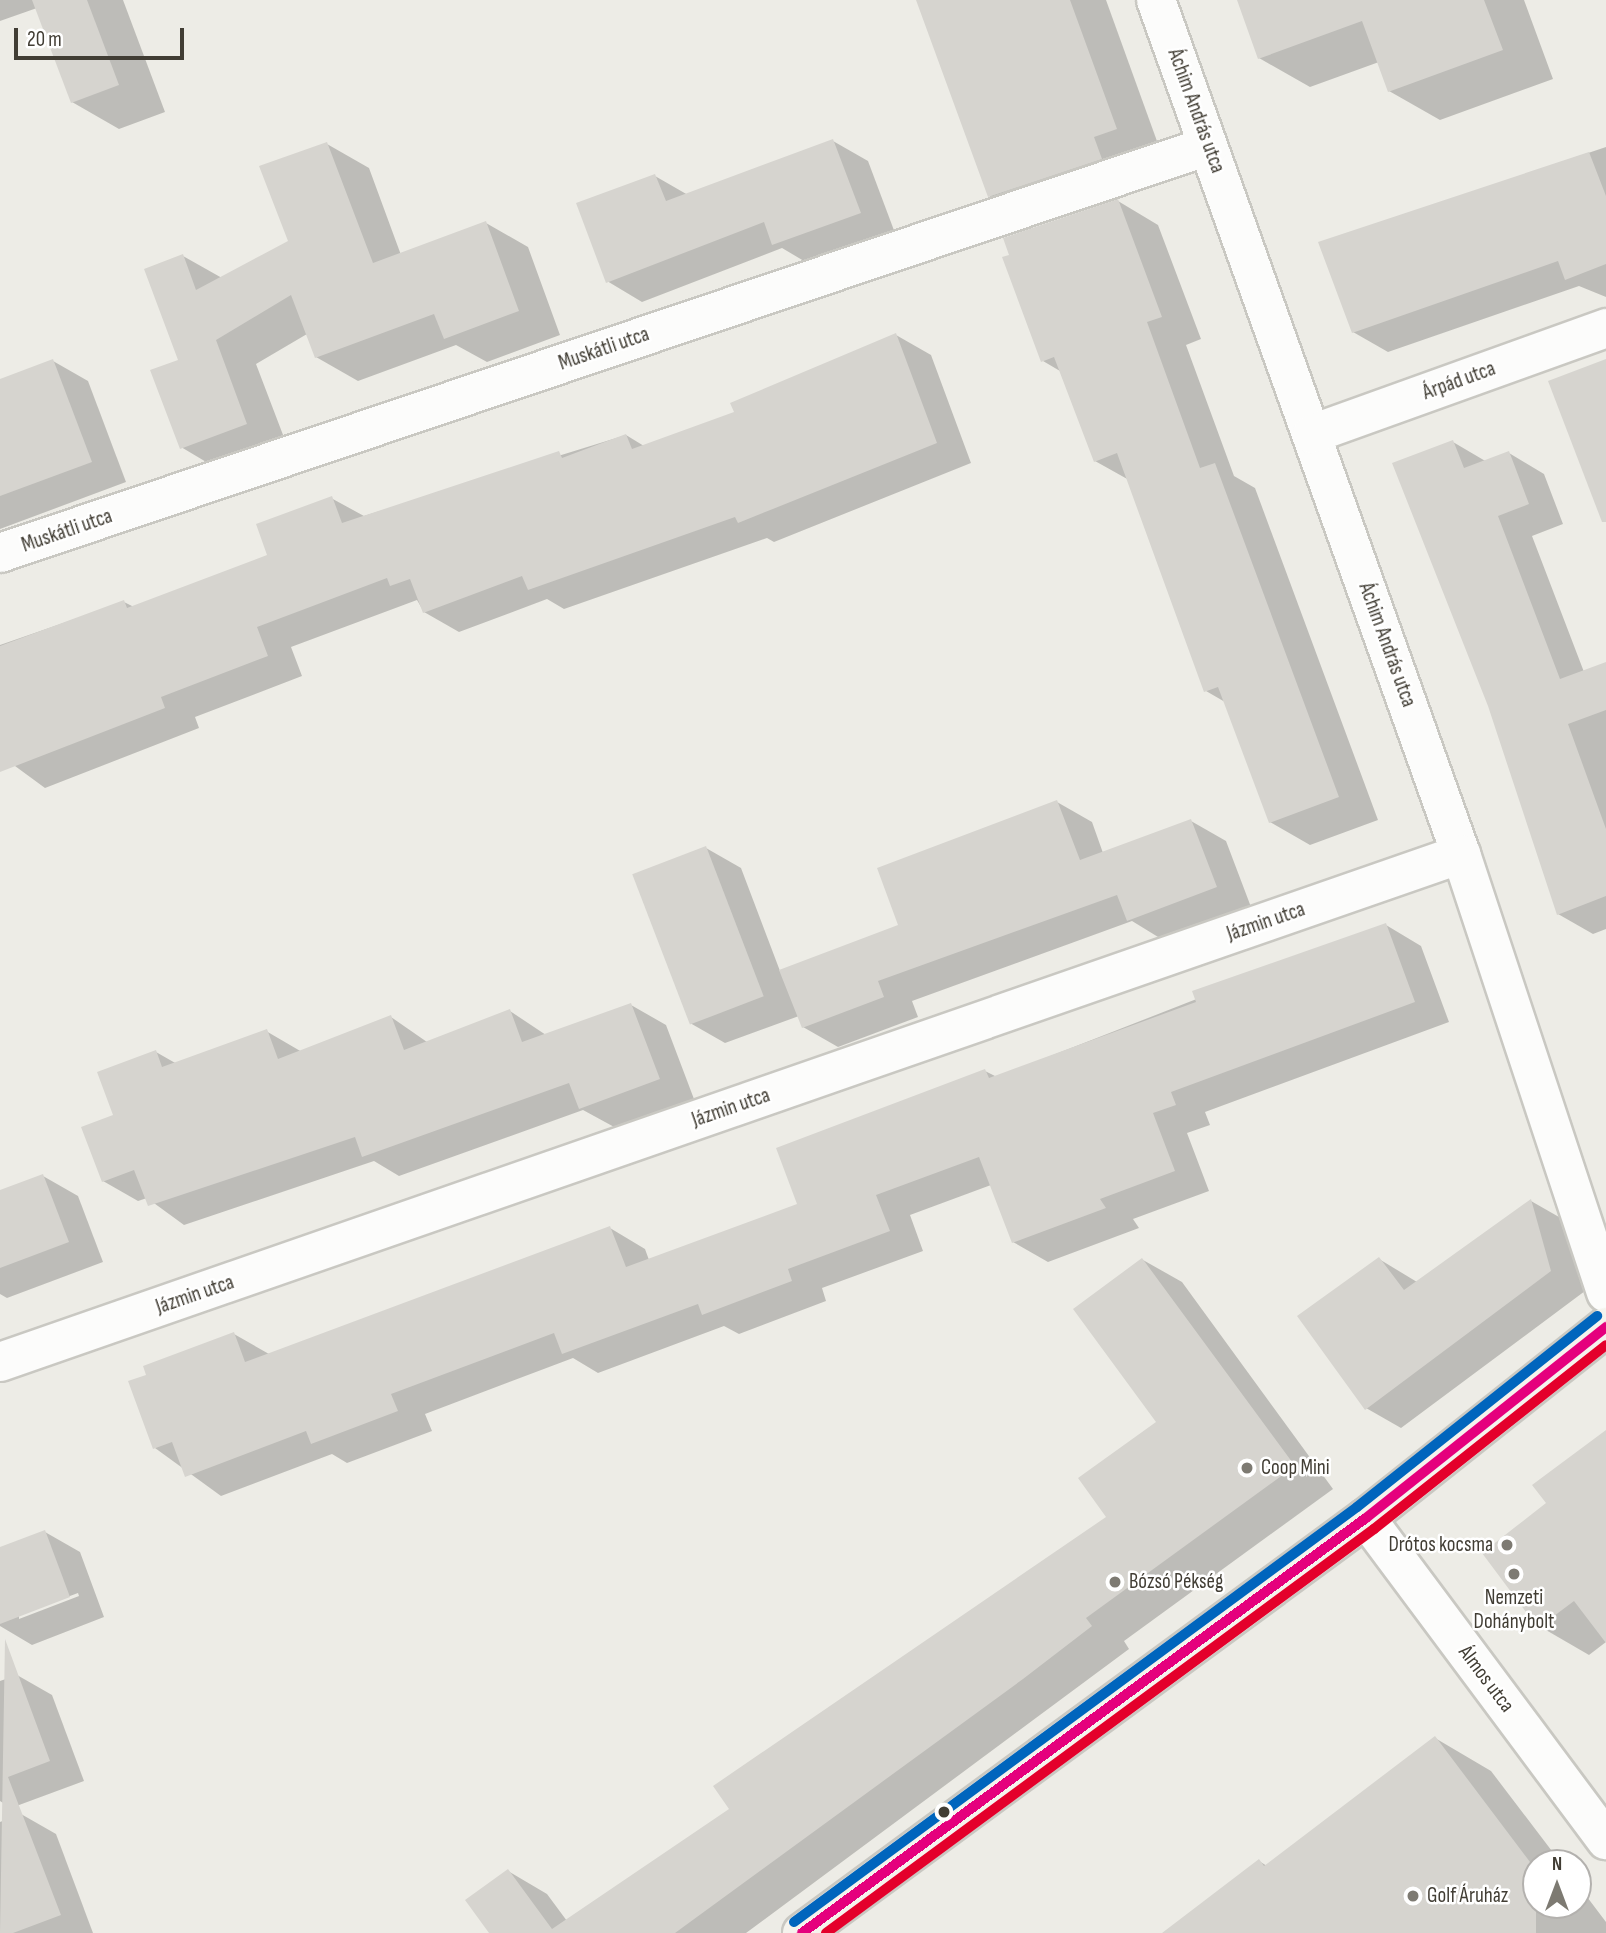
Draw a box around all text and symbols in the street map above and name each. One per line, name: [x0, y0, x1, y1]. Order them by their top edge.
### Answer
scale bar: [18, 14, 187, 58]
text: 20 m: [27, 27, 62, 52]
street label: Áchim András utca: [1162, 45, 1230, 177]
street label: Muskátli utca: [555, 322, 653, 376]
street label: Árpád utca: [1419, 356, 1499, 406]
street label: Muskátli utca: [18, 504, 116, 558]
street label: Áchim András utca: [1353, 579, 1421, 711]
street label: Jázmin utca: [1224, 897, 1308, 947]
street label: Jázmin utca: [689, 1083, 773, 1133]
street label: Jázmin utca: [153, 1270, 237, 1320]
place label: Coop Mini: [1261, 1455, 1330, 1481]
marker: Coop Mini: [1239, 1460, 1255, 1476]
place label: Drótos kocsma: [1389, 1532, 1493, 1558]
marker: Drótos kocsma: [1499, 1537, 1515, 1553]
marker: Nemzeti Dohánybolt: [1506, 1566, 1522, 1582]
place label: Bózsó Pékség: [1129, 1569, 1223, 1595]
marker: Bózsó Pékség: [1107, 1574, 1123, 1590]
place label: Nemzeti Dohánybolt: [1474, 1585, 1554, 1635]
street label: Álmos utca: [1453, 1640, 1519, 1718]
unlabelled marker: [937, 1805, 951, 1819]
north arrow: [1522, 1849, 1592, 1919]
text: N: [1552, 1853, 1562, 1876]
place label: Golf Áruház: [1427, 1883, 1508, 1909]
marker: Golf Áruház: [1405, 1888, 1421, 1904]

